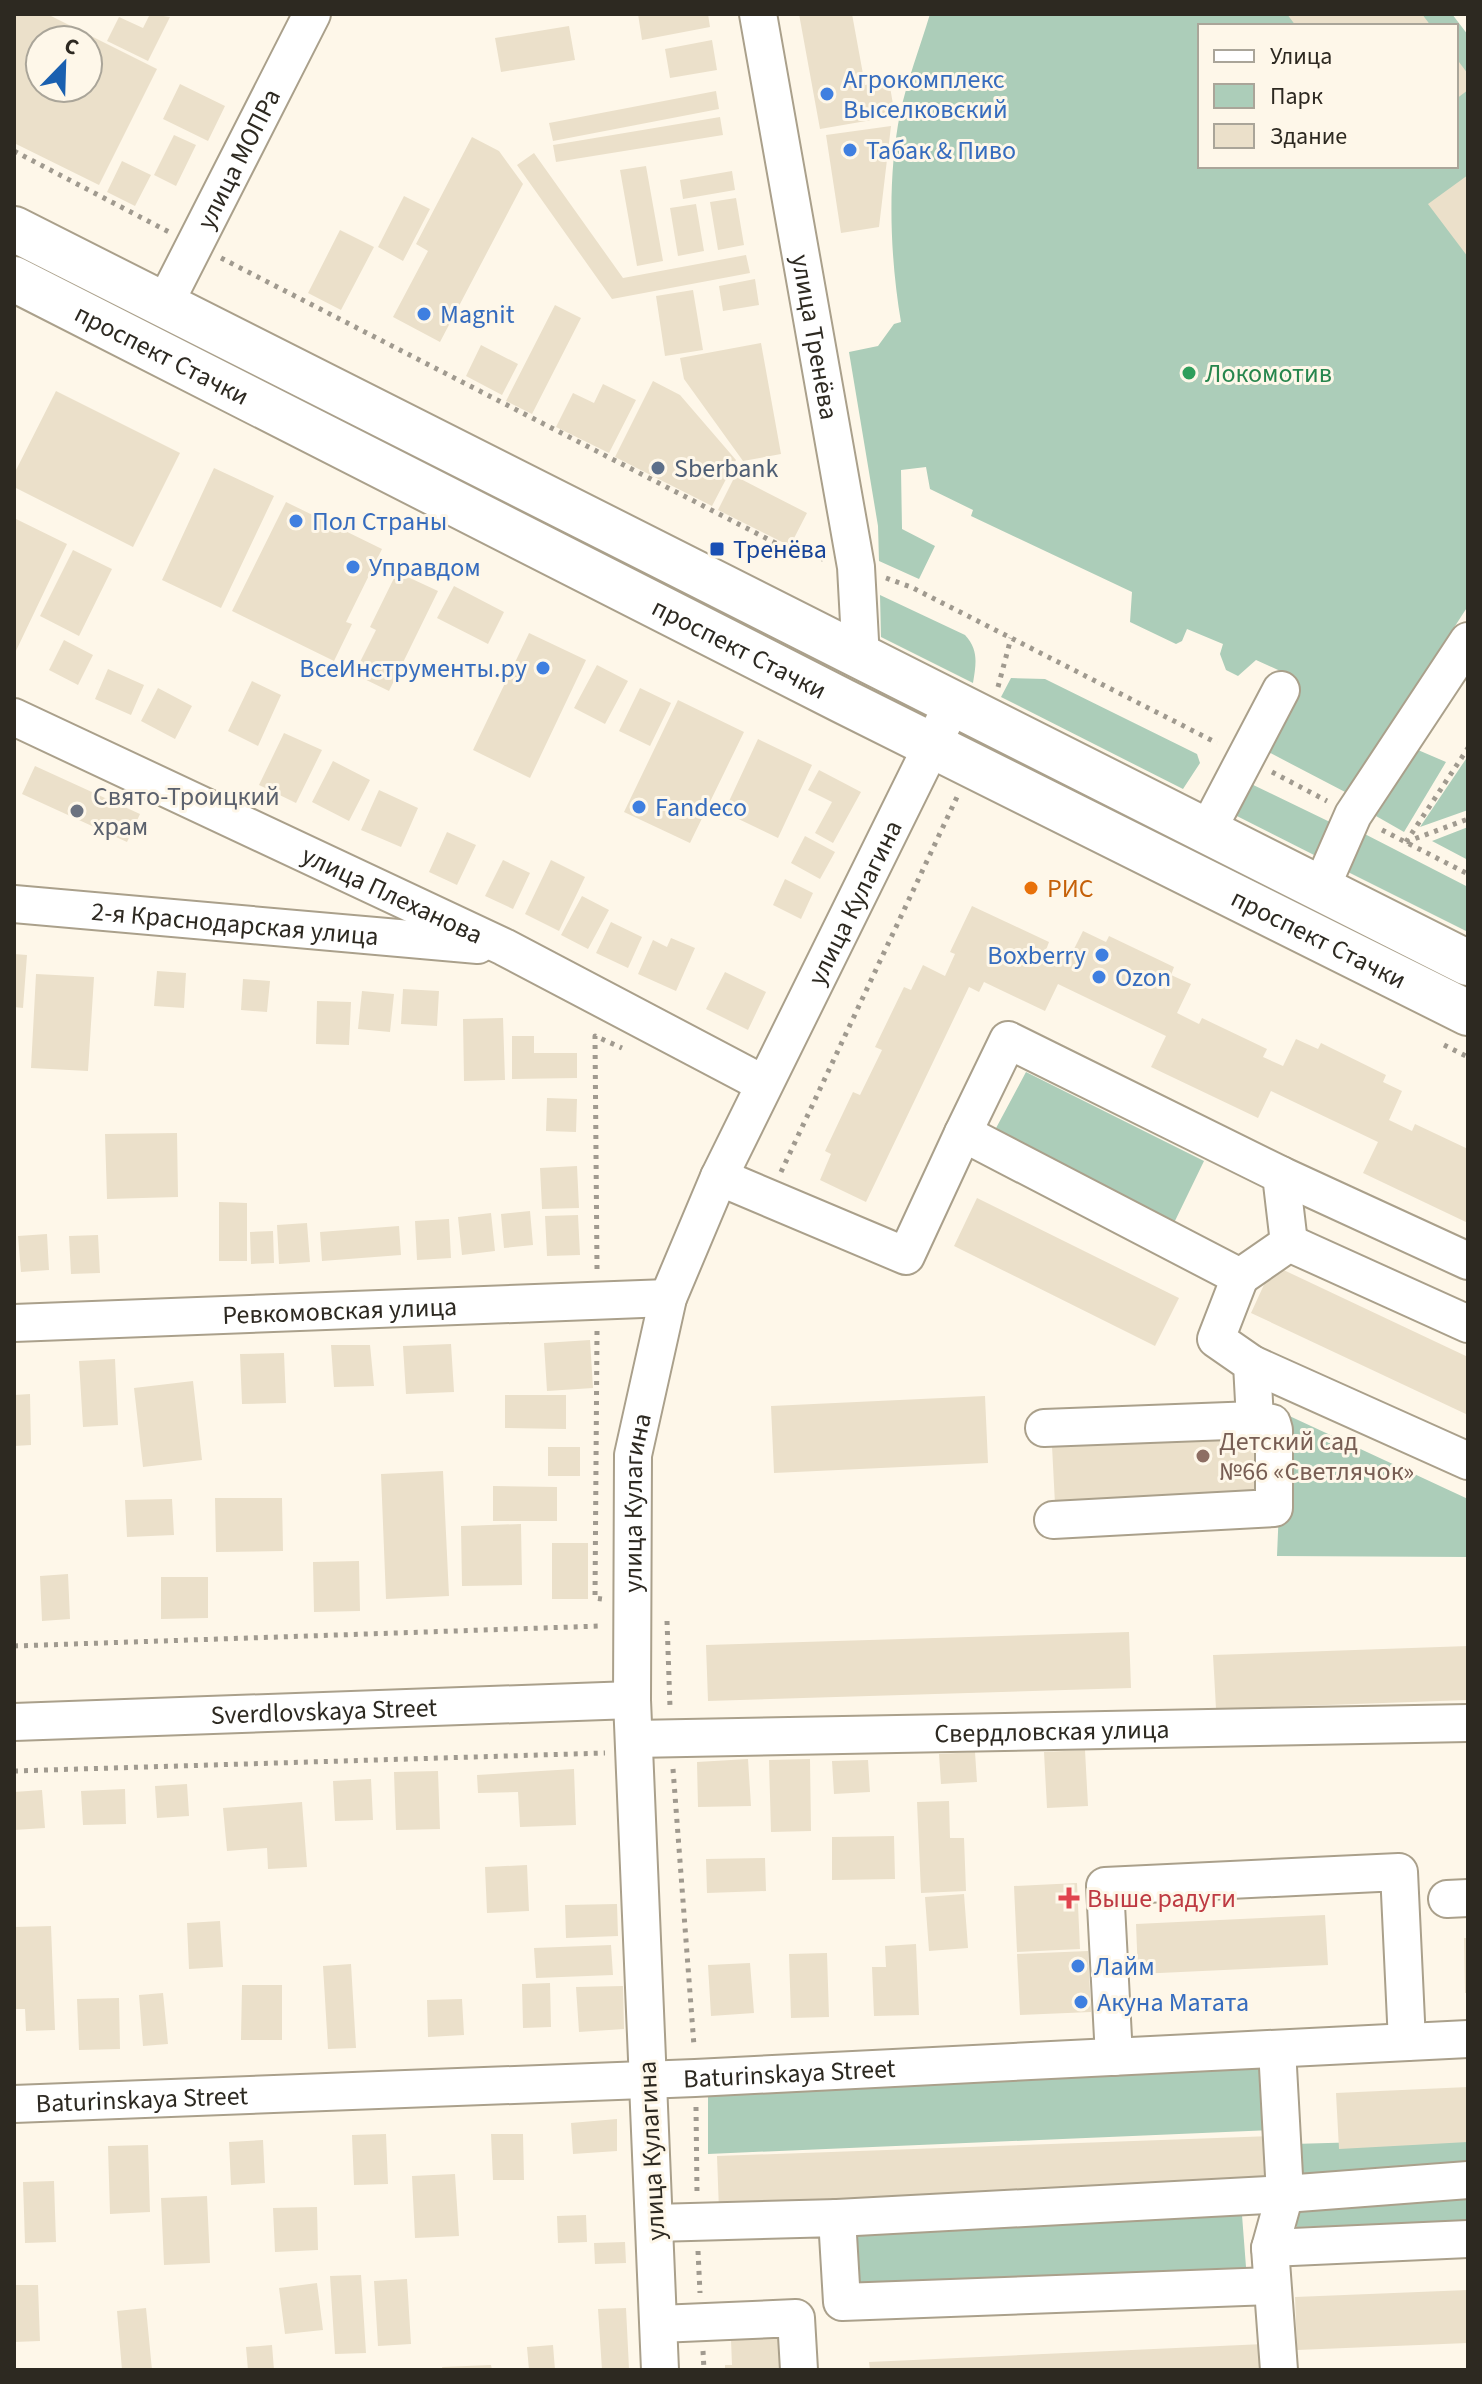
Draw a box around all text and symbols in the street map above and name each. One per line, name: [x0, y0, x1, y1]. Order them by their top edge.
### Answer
north arrow: [24, 24, 104, 104]
legend: [1198, 24, 1458, 168]
text: С: [59, 29, 84, 64]
text: Улица: [1270, 39, 1332, 74]
place label: Агрокомплекс Выселковский: [843, 61, 1008, 128]
text: Парк: [1270, 79, 1323, 114]
street label: улица МОПРа: [188, 82, 290, 236]
marker: Агрокомплекс Выселковский: [818, 85, 836, 103]
text: Здание: [1270, 119, 1347, 154]
place label: Табак & Пиво: [866, 132, 1016, 169]
marker: Табак & Пиво: [841, 141, 859, 159]
street label: улица Тренёва: [782, 251, 848, 423]
street label: проспект Стачки: [68, 295, 255, 415]
place label: Magnit: [440, 296, 515, 333]
marker: Magnit: [415, 305, 433, 323]
place label: Локомотив: [1205, 355, 1332, 392]
marker: Локомотив: [1180, 364, 1198, 382]
place label: Sberbank: [674, 450, 779, 487]
marker: Sberbank: [649, 459, 667, 477]
place label: Пол Страны: [312, 503, 447, 540]
marker: Пол Страны: [287, 512, 305, 530]
place label: Тренёва: [733, 531, 827, 568]
marker: Тренёва: [708, 540, 726, 558]
place label: Управдом: [369, 549, 481, 586]
marker: Управдом: [344, 558, 362, 576]
street label: проспект Стачки: [646, 589, 833, 709]
place label: ВсеИнструменты.ру: [299, 650, 527, 687]
marker: ВсеИнструменты.ру: [534, 659, 552, 677]
place label: Свято-Троицкий храм: [93, 778, 280, 845]
place label: Fandeco: [655, 789, 747, 826]
marker: Fandeco: [630, 798, 648, 816]
marker: Свято-Троицкий храм: [68, 802, 86, 820]
street label: улица Кулагина: [799, 814, 911, 991]
street label: улица Плеханова: [296, 837, 489, 953]
place label: РИС: [1047, 870, 1094, 907]
marker: РИС: [1022, 879, 1040, 897]
street label: проспект Стачки: [1225, 880, 1412, 998]
street label: 2-я Краснодарская улица: [90, 893, 380, 955]
place label: Boxberry: [987, 937, 1086, 974]
marker: Boxberry: [1093, 946, 1111, 964]
place label: Ozon: [1115, 959, 1171, 996]
marker: Ozon: [1090, 968, 1108, 986]
street label: Ревкомовская улица: [222, 1288, 458, 1334]
street label: улица Кулагина: [614, 1410, 661, 1593]
place label: Детский сад №66 «Светлячок»: [1219, 1423, 1414, 1490]
marker: Детский сад №66 «Светлячок»: [1194, 1447, 1212, 1465]
street label: Sverdlovskaya Street: [210, 1689, 438, 1734]
street label: Свердловская улица: [934, 1711, 1170, 1752]
place label: Выше радуги: [1087, 1880, 1236, 1917]
marker: Выше радуги: [1058, 1887, 1080, 1909]
place label: Лайм: [1094, 1948, 1155, 1985]
marker: Лайм: [1069, 1957, 1087, 1975]
place label: Акуна Матата: [1097, 1984, 1249, 2021]
marker: Акуна Матата: [1072, 1993, 1090, 2011]
street label: Baturinskaya Street: [683, 2050, 897, 2097]
street label: улица Кулагина: [628, 2060, 675, 2242]
street label: Baturinskaya Street: [35, 2077, 249, 2122]

